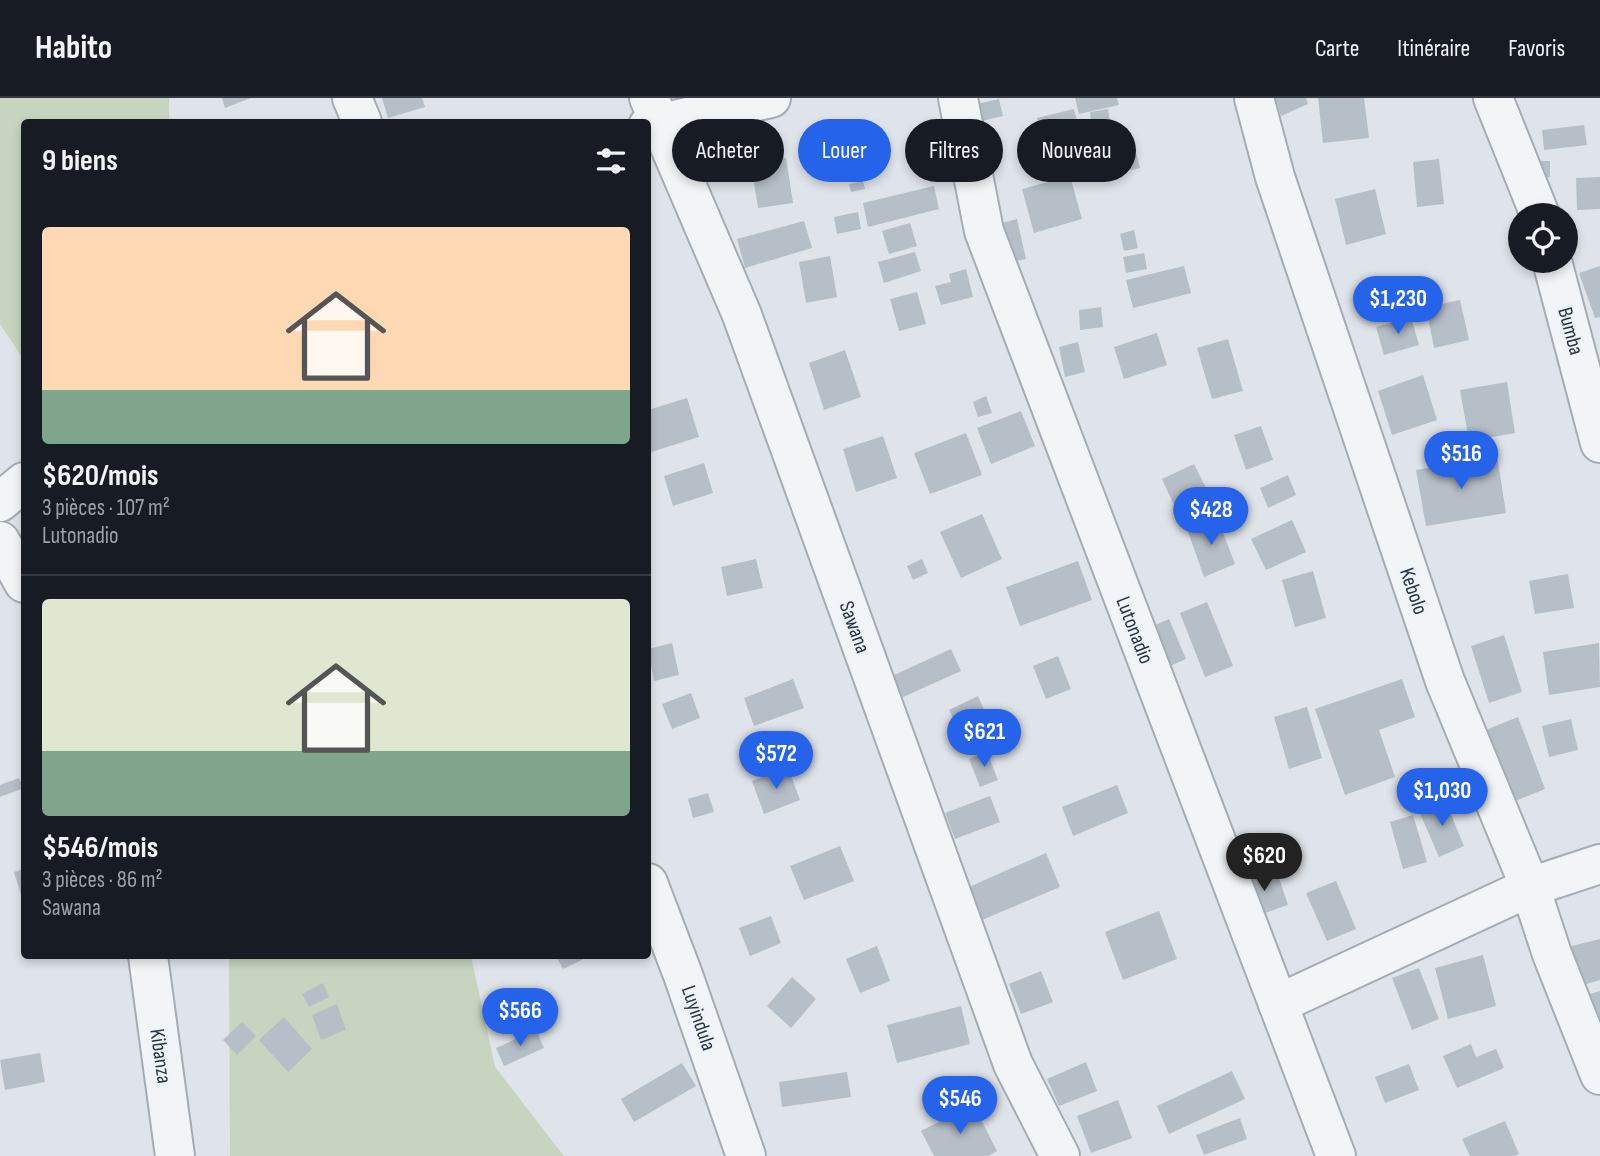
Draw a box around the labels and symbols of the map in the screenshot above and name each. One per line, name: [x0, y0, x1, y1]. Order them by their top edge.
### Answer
pin: $1,230: [1341, 276, 1455, 336]
street label: Bumba: [1552, 305, 1589, 358]
pin: $516: [1420, 432, 1502, 491]
pin: $428: [1170, 488, 1252, 547]
street label: Kebolo: [1394, 565, 1433, 618]
street label: Lutonadio: [1110, 593, 1159, 667]
street label: Sawana: [834, 598, 875, 657]
pin: $621: [943, 710, 1025, 769]
pin: $572: [735, 732, 817, 791]
pin: $1,030: [1385, 768, 1499, 828]
pin: $620: [1223, 834, 1305, 893]
street label: Luyindula: [676, 982, 721, 1054]
pin: $566: [479, 988, 561, 1048]
street label: Kibanza: [144, 1027, 177, 1085]
pin: $546: [919, 1076, 1001, 1136]

